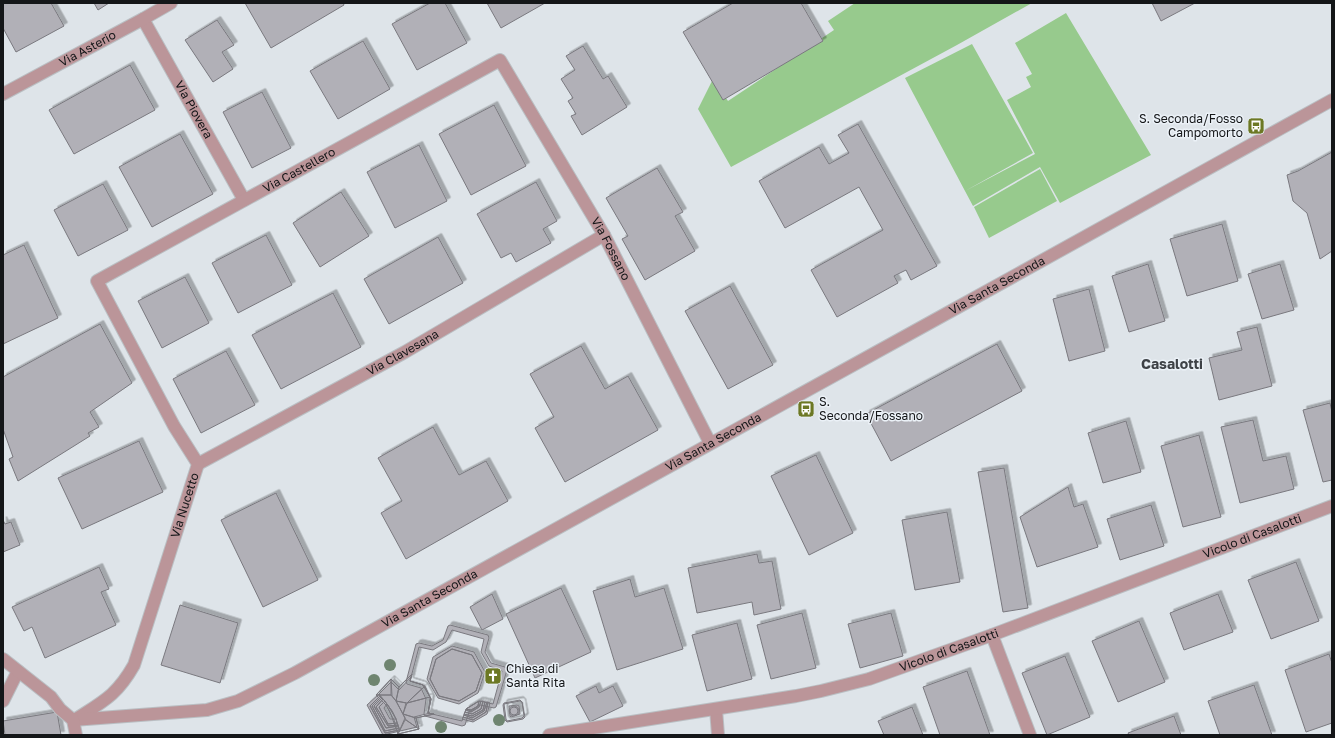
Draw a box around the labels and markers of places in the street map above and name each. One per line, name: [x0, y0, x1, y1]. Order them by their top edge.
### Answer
place label: S. Seconda/Fosso Campomorto: [1139, 111, 1243, 140]
bus stop icon: S. Seconda/Fosso Campomorto: [1246, 116, 1266, 136]
place label: S. Seconda/Fossano: [819, 394, 923, 423]
bus stop icon: S. Seconda/Fossano: [796, 399, 816, 419]
place label: Chiesa di Santa Rita: [506, 661, 565, 690]
church icon: Chiesa di Santa Rita: [483, 666, 503, 686]

